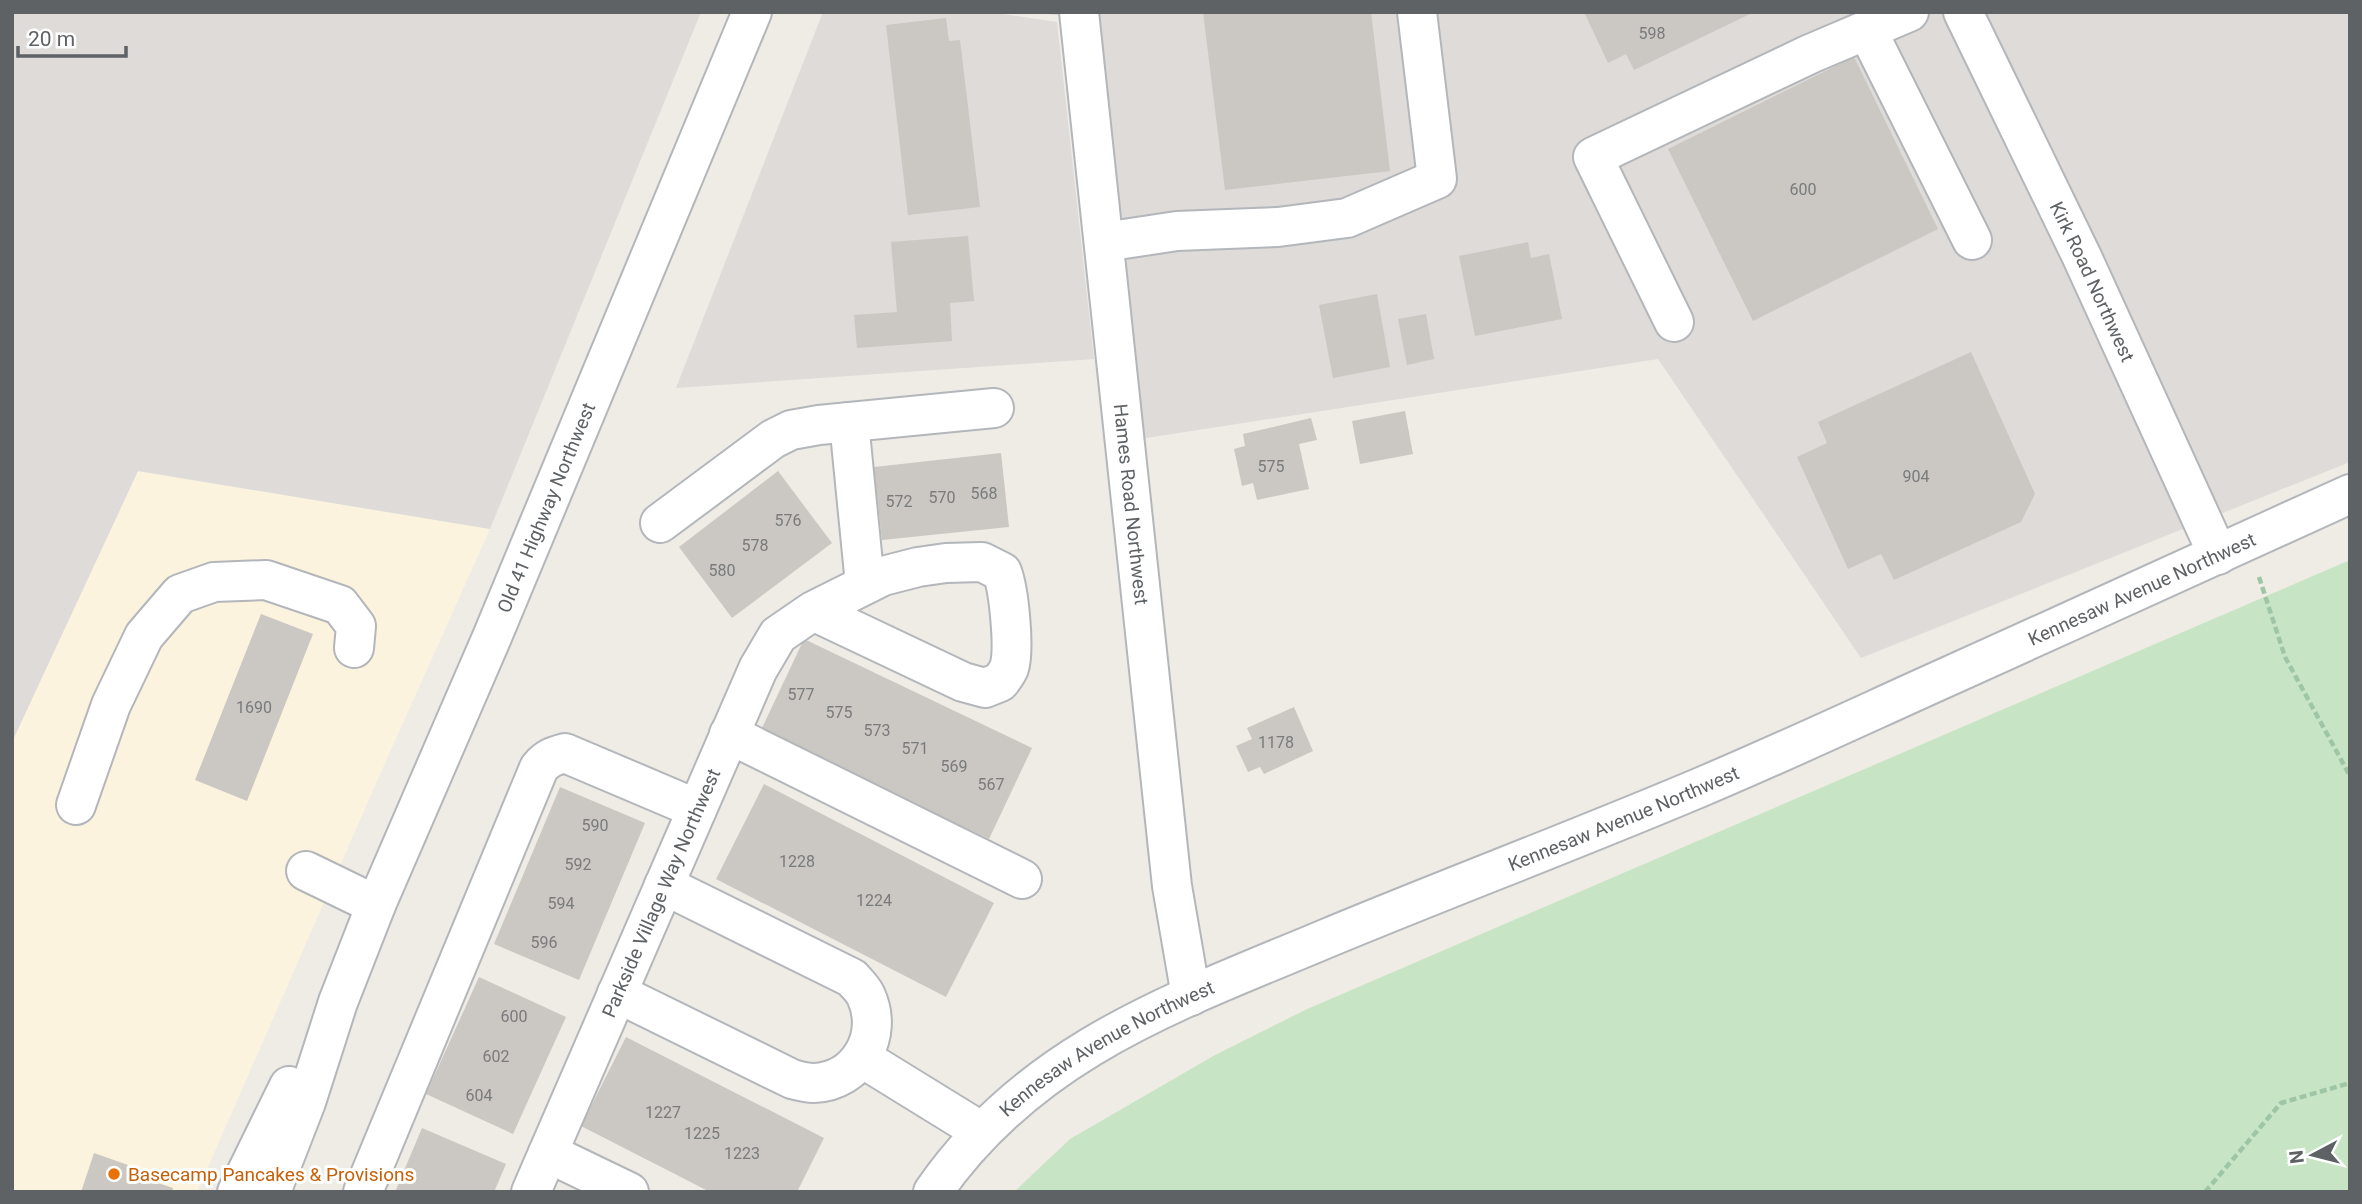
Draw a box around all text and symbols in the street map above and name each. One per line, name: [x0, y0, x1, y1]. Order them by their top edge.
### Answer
scale bar: [18, 14, 126, 58]
house number: 598: [1639, 24, 1665, 43]
text: 20 m: [28, 27, 75, 51]
house number: 600: [1790, 180, 1816, 199]
street label: Kirk Road Northwest: [2045, 198, 2139, 365]
street label: Old 41 Highway Northwest: [492, 399, 600, 616]
street label: Hames Road Northwest: [1109, 403, 1153, 606]
house number: 575: [1258, 457, 1284, 476]
house number: 904: [1903, 467, 1929, 486]
house number: 568: [971, 484, 997, 503]
house number: 570: [929, 488, 955, 507]
house number: 572: [886, 492, 912, 511]
house number: 576: [775, 511, 801, 530]
street label: Kennesaw Avenue Northwest: [2025, 528, 2259, 651]
house number: 578: [742, 536, 768, 555]
house number: 580: [709, 561, 735, 580]
house number: 577: [788, 685, 814, 704]
house number: 1690: [236, 698, 272, 717]
house number: 575: [826, 703, 852, 722]
house number: 573: [864, 721, 890, 740]
house number: 1178: [1258, 733, 1294, 752]
house number: 571: [902, 739, 928, 758]
house number: 569: [941, 757, 967, 776]
street label: Kennesaw Avenue Northwest: [1505, 761, 1743, 876]
street label: Parkside Village Way Northwest: [597, 765, 725, 1021]
house number: 567: [978, 775, 1004, 794]
house number: 590: [582, 816, 608, 835]
house number: 1228: [779, 852, 815, 871]
house number: 592: [565, 855, 591, 874]
house number: 1224: [856, 891, 892, 910]
house number: 594: [548, 894, 574, 913]
house number: 596: [531, 933, 557, 952]
street label: Kennesaw Avenue Northwest: [995, 976, 1218, 1122]
house number: 600: [501, 1007, 527, 1026]
house number: 602: [483, 1047, 509, 1066]
house number: 604: [466, 1086, 492, 1105]
house number: 1227: [645, 1103, 681, 1122]
north arrow: [2278, 1120, 2348, 1190]
house number: 1225: [684, 1124, 720, 1143]
house number: 1223: [724, 1144, 760, 1163]
text: N: [2284, 1149, 2309, 1165]
place label: Basecamp Pancakes & Provisions: [128, 1163, 414, 1186]
marker: Basecamp Pancakes & Provisions: [106, 1166, 122, 1182]

